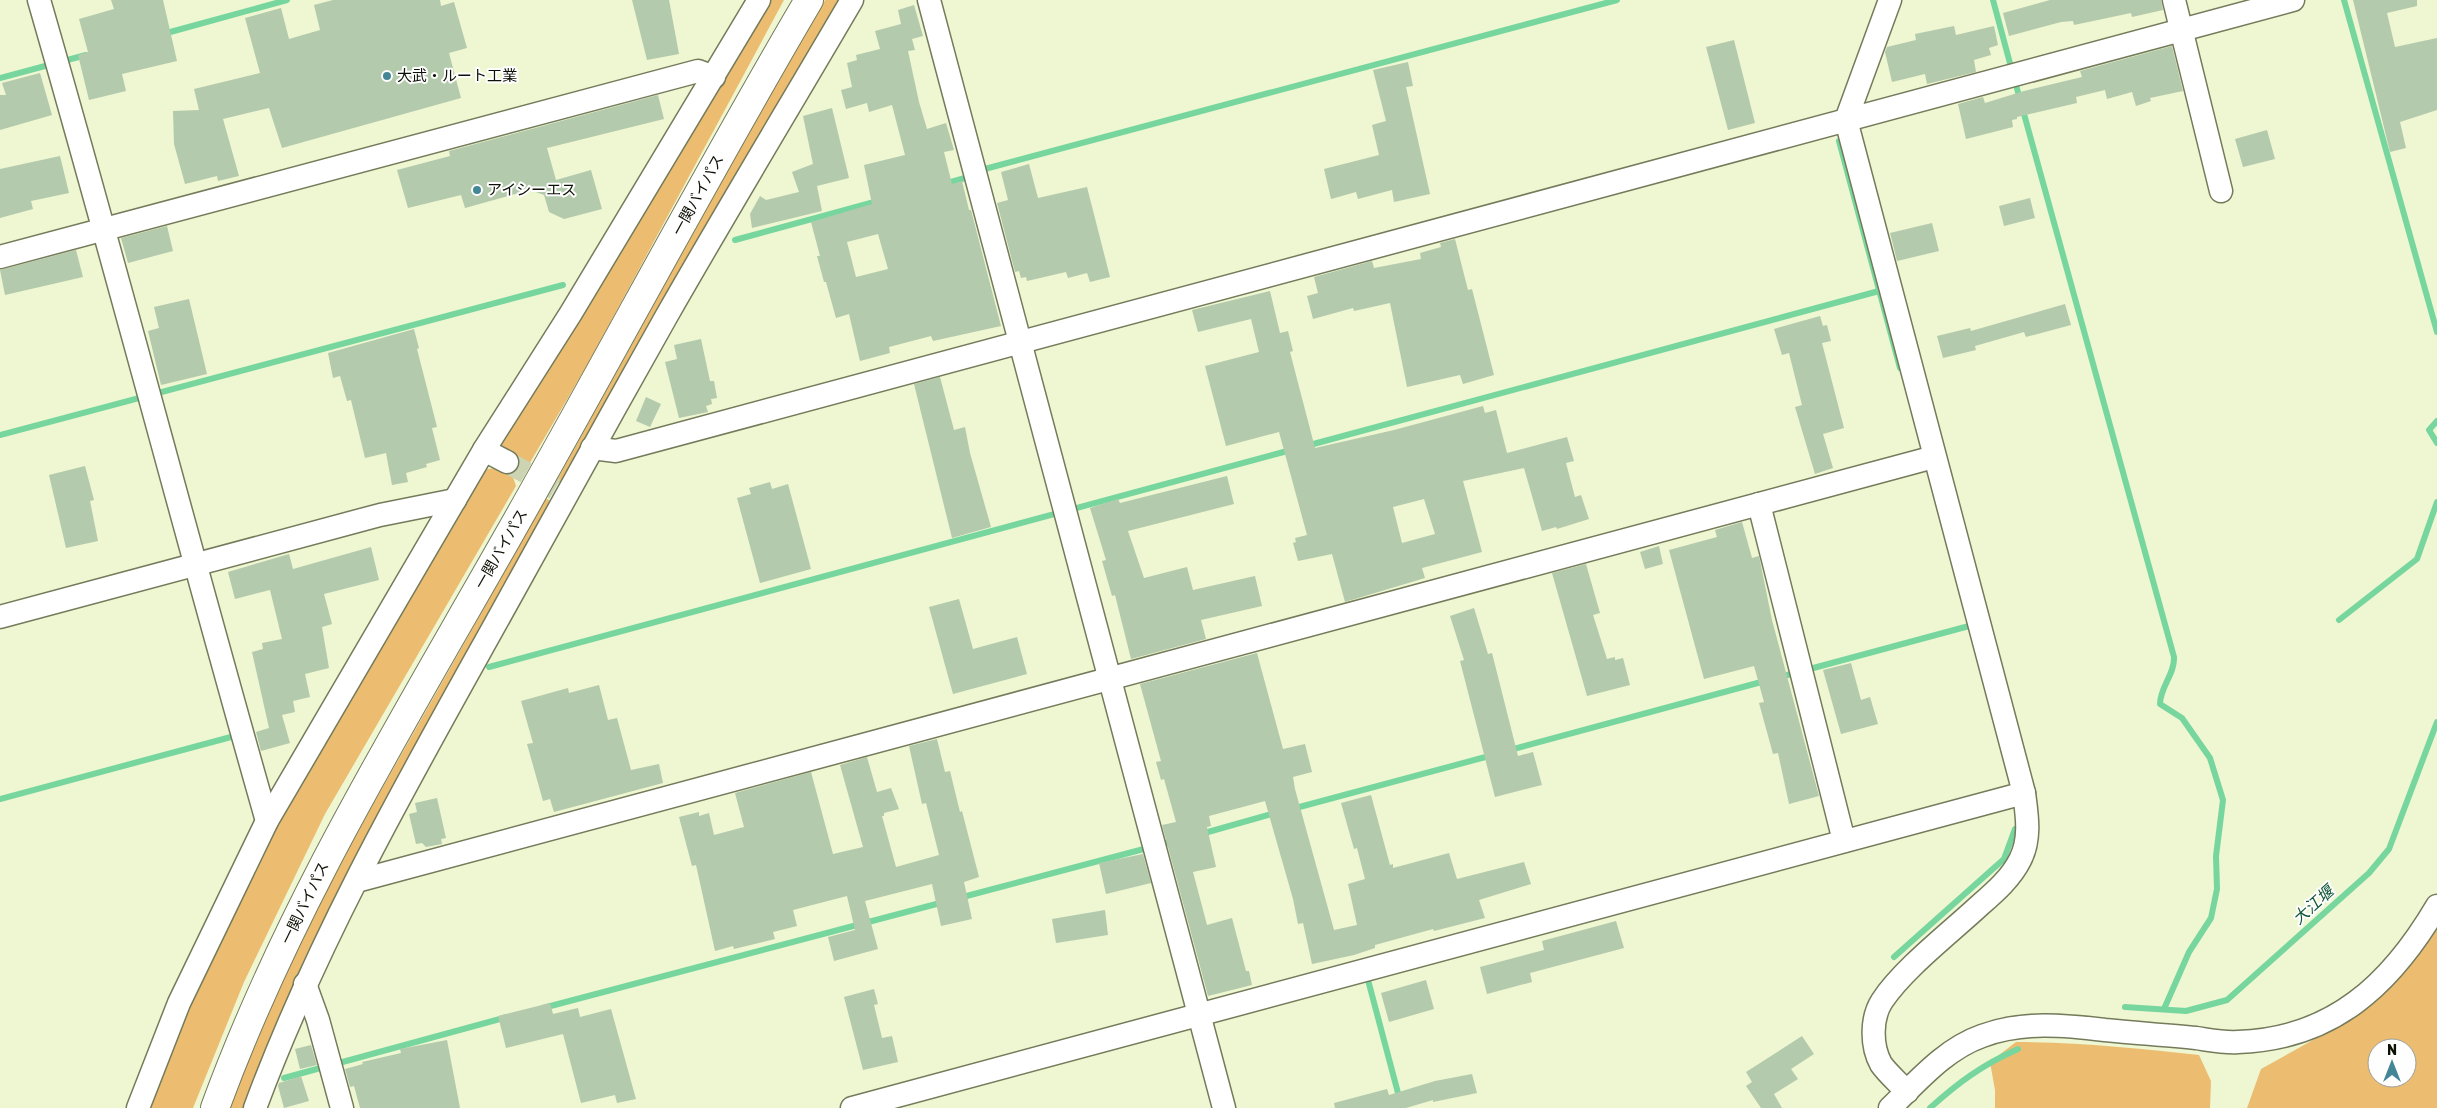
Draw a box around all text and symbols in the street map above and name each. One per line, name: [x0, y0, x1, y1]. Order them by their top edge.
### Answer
place label: 大武・ルート工業: [397, 67, 517, 85]
marker: 大武・ルート工業: [381, 70, 393, 82]
street label: 一関バイパス: [668, 151, 728, 239]
place label: アイシーエス: [487, 181, 576, 199]
marker: アイシーエス: [471, 184, 483, 196]
street label: 一関バイパス: [471, 506, 531, 592]
street label: 一関バイパス: [277, 859, 333, 947]
water label: 大江堰: [2289, 880, 2339, 928]
north arrow: [2367, 1038, 2417, 1088]
text: N: [2387, 1042, 2397, 1059]

